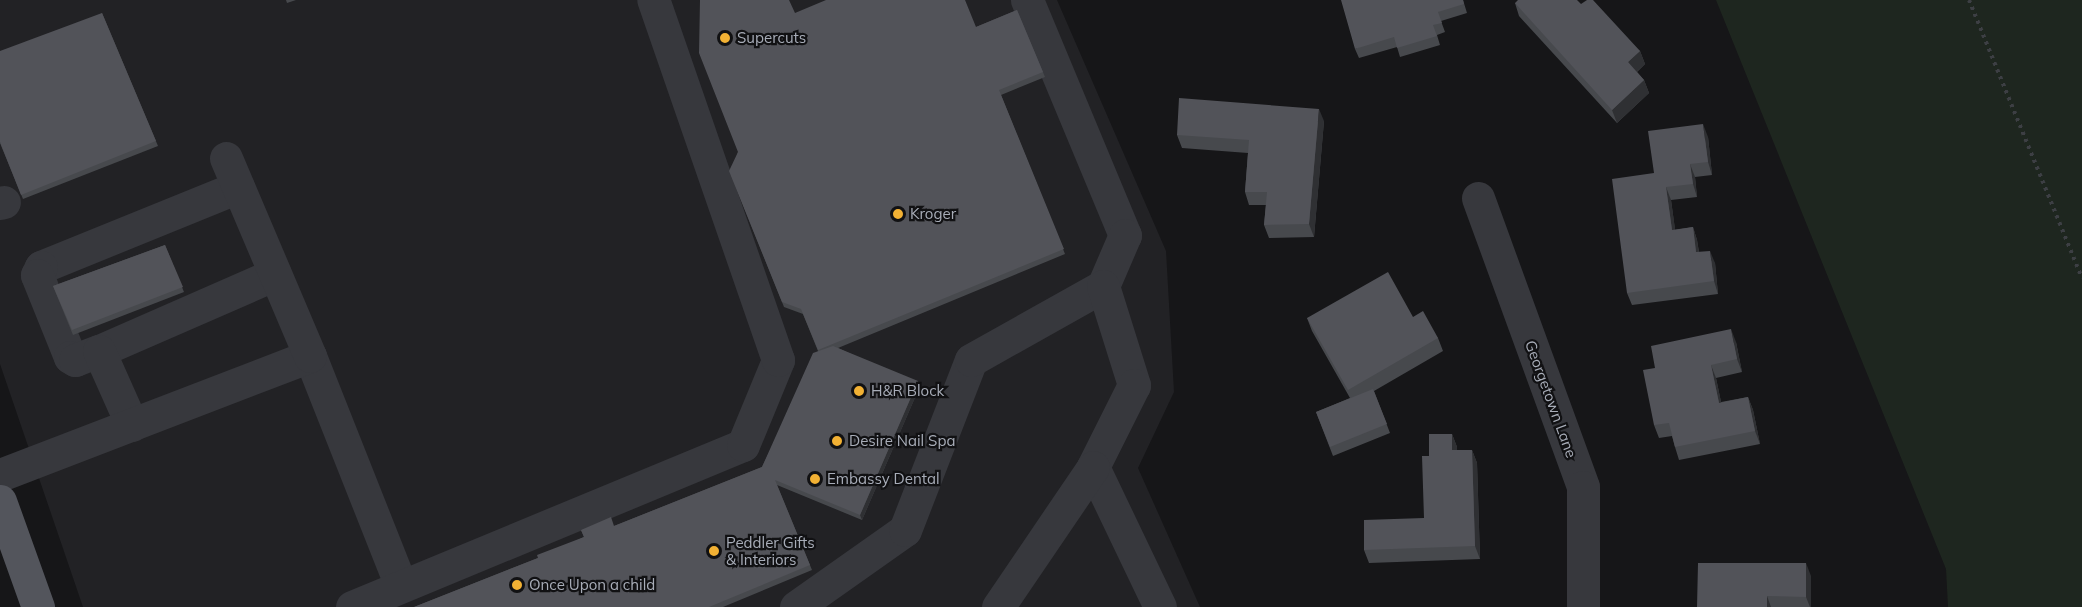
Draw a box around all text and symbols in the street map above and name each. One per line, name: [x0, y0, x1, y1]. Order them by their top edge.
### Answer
place label: Supercuts: [737, 29, 806, 47]
marker: Supercuts: [718, 31, 732, 45]
place label: Kroger: [910, 205, 956, 223]
marker: Kroger: [891, 207, 905, 221]
street label: Georgetown Lane: [1521, 338, 1581, 460]
place label: H&R Block: [871, 382, 944, 400]
marker: H&R Block: [852, 384, 866, 398]
place label: Desire Nail Spa: [849, 432, 955, 450]
marker: Desire Nail Spa: [830, 434, 844, 448]
place label: Embassy Dental: [827, 470, 940, 488]
marker: Embassy Dental: [808, 472, 822, 486]
place label: Peddler Gifts & Interiors: [726, 533, 815, 568]
marker: Peddler Gifts & Interiors: [707, 544, 721, 558]
place label: Once Upon a child: [529, 576, 655, 594]
marker: Once Upon a child: [510, 578, 524, 592]

